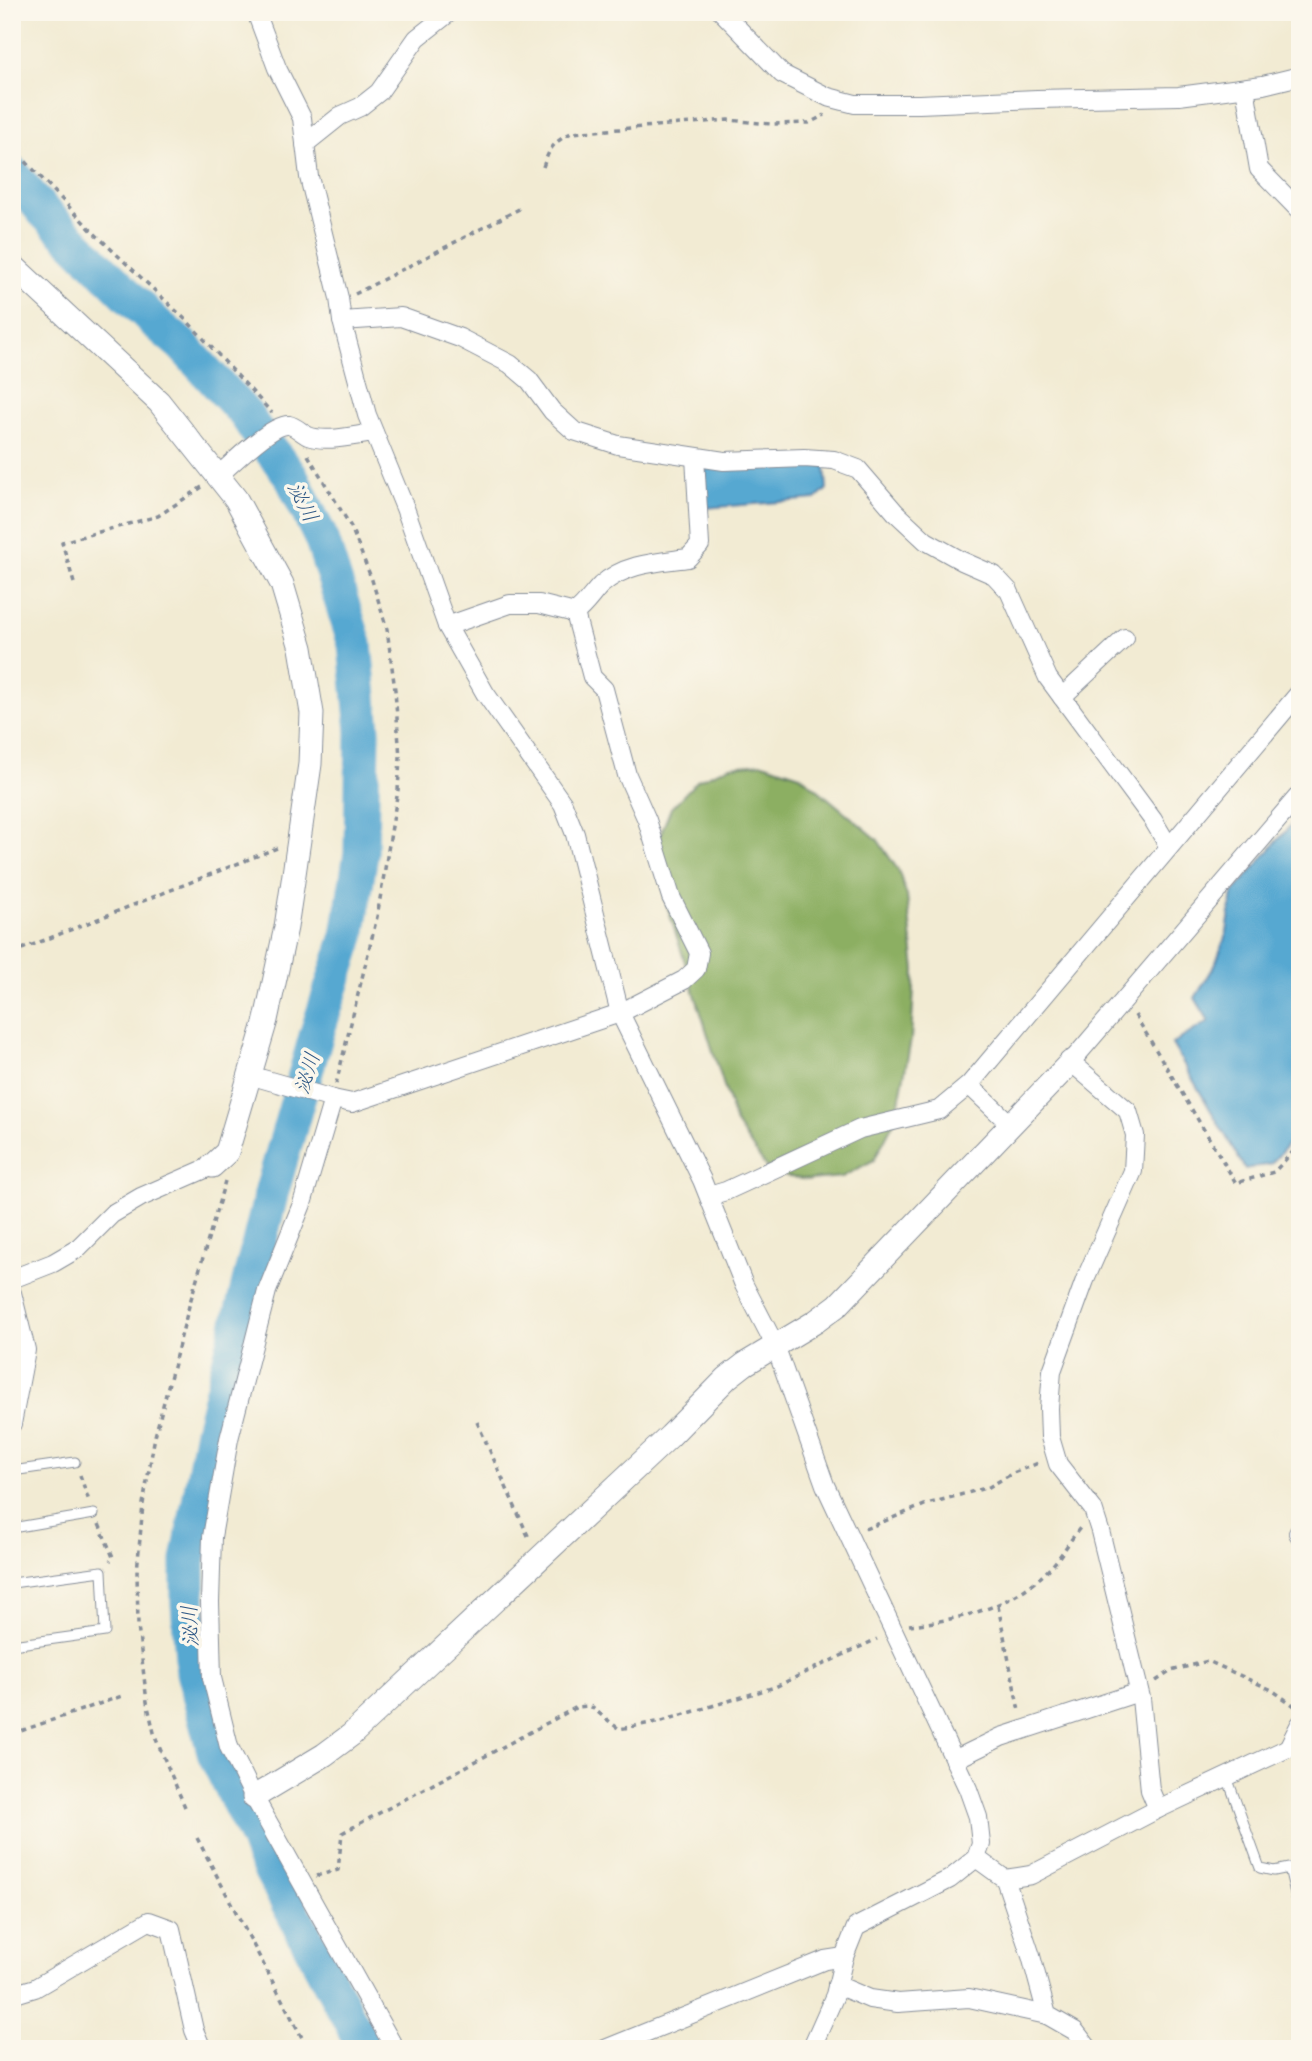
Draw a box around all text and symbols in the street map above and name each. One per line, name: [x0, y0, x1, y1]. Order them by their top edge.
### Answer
water label: 泌川: [281, 475, 329, 527]
water label: 泌川: [284, 1048, 327, 1097]
water label: 泌川: [171, 1604, 205, 1648]

